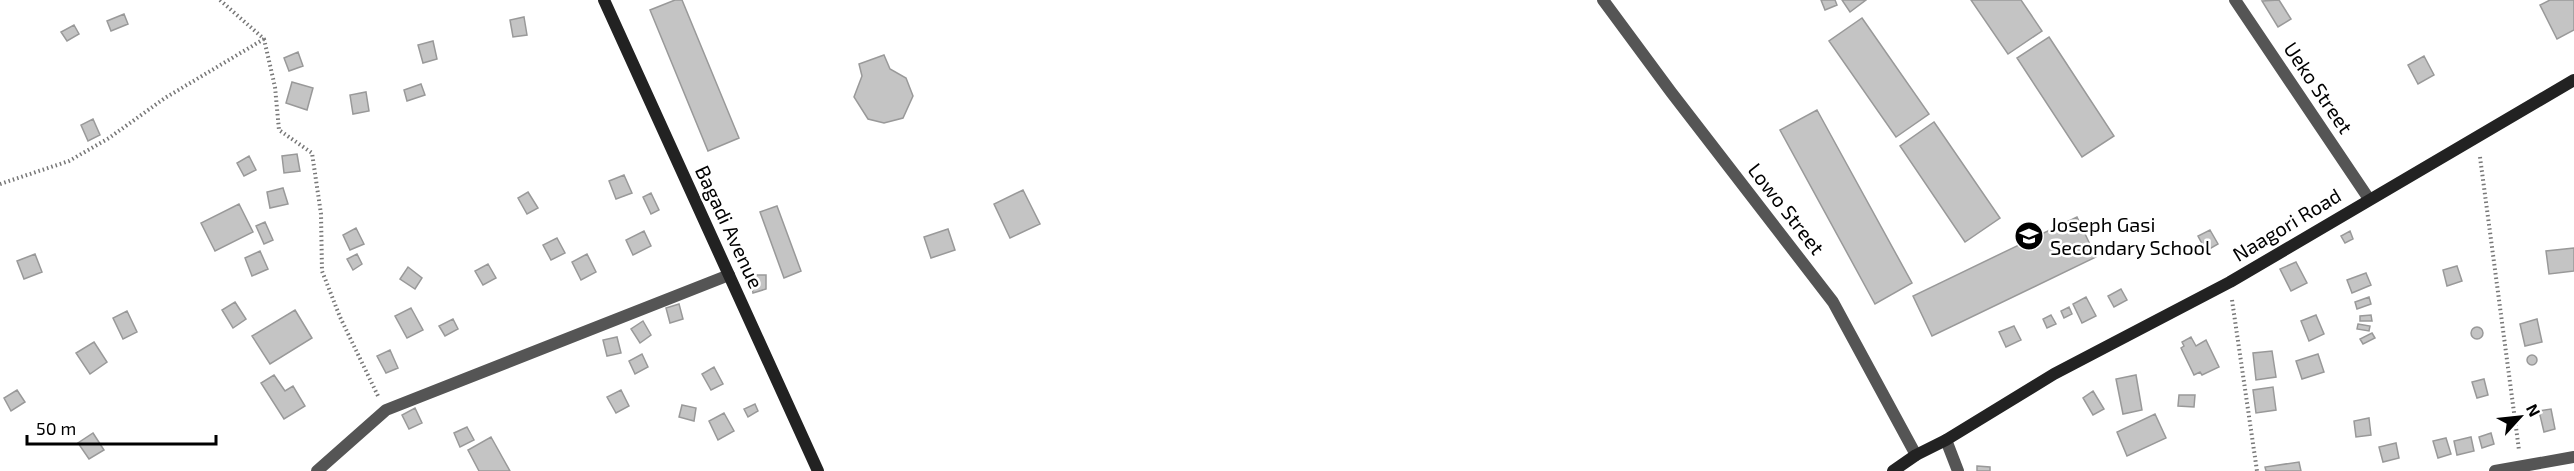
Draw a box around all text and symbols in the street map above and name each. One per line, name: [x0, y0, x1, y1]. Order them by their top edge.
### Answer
street label: Ueko Street: [2279, 37, 2358, 138]
street label: Lowo Street: [1744, 158, 1830, 259]
street label: Bagadi Avenue: [691, 161, 769, 292]
street label: Naagori Road: [2228, 182, 2345, 266]
place label: Joseph Gasi Secondary School: [2050, 212, 2211, 259]
school or university icon: Joseph Gasi Secondary School: [2013, 220, 2045, 252]
north arrow: [2490, 387, 2550, 447]
text: N: [2523, 400, 2545, 419]
scale bar: [27, 408, 216, 446]
text: 50 m: [36, 417, 76, 439]

